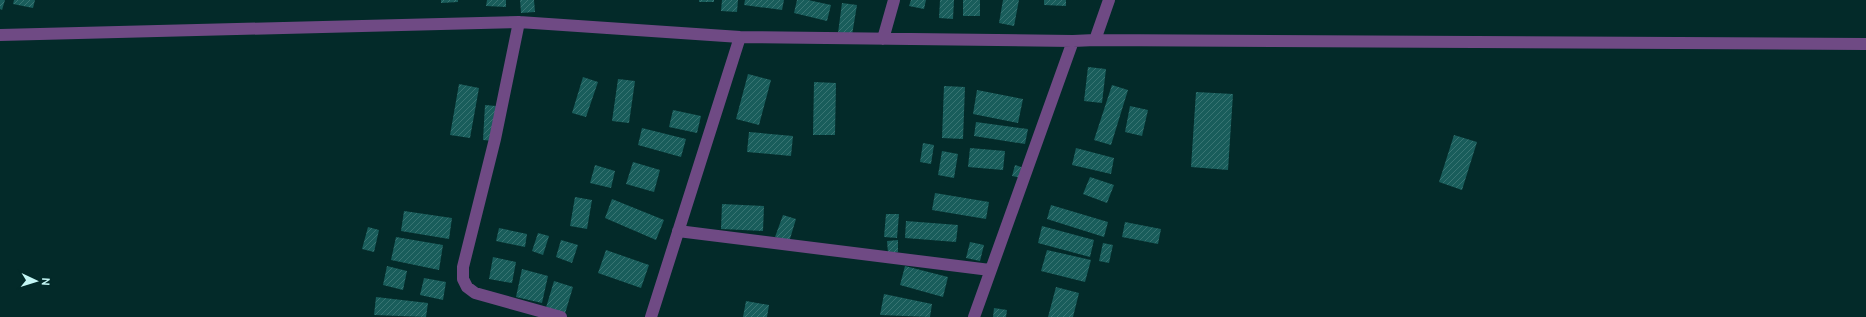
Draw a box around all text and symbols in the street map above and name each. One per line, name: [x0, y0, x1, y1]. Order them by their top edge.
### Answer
north arrow: [16, 261, 56, 301]
text: N: [40, 277, 52, 286]

